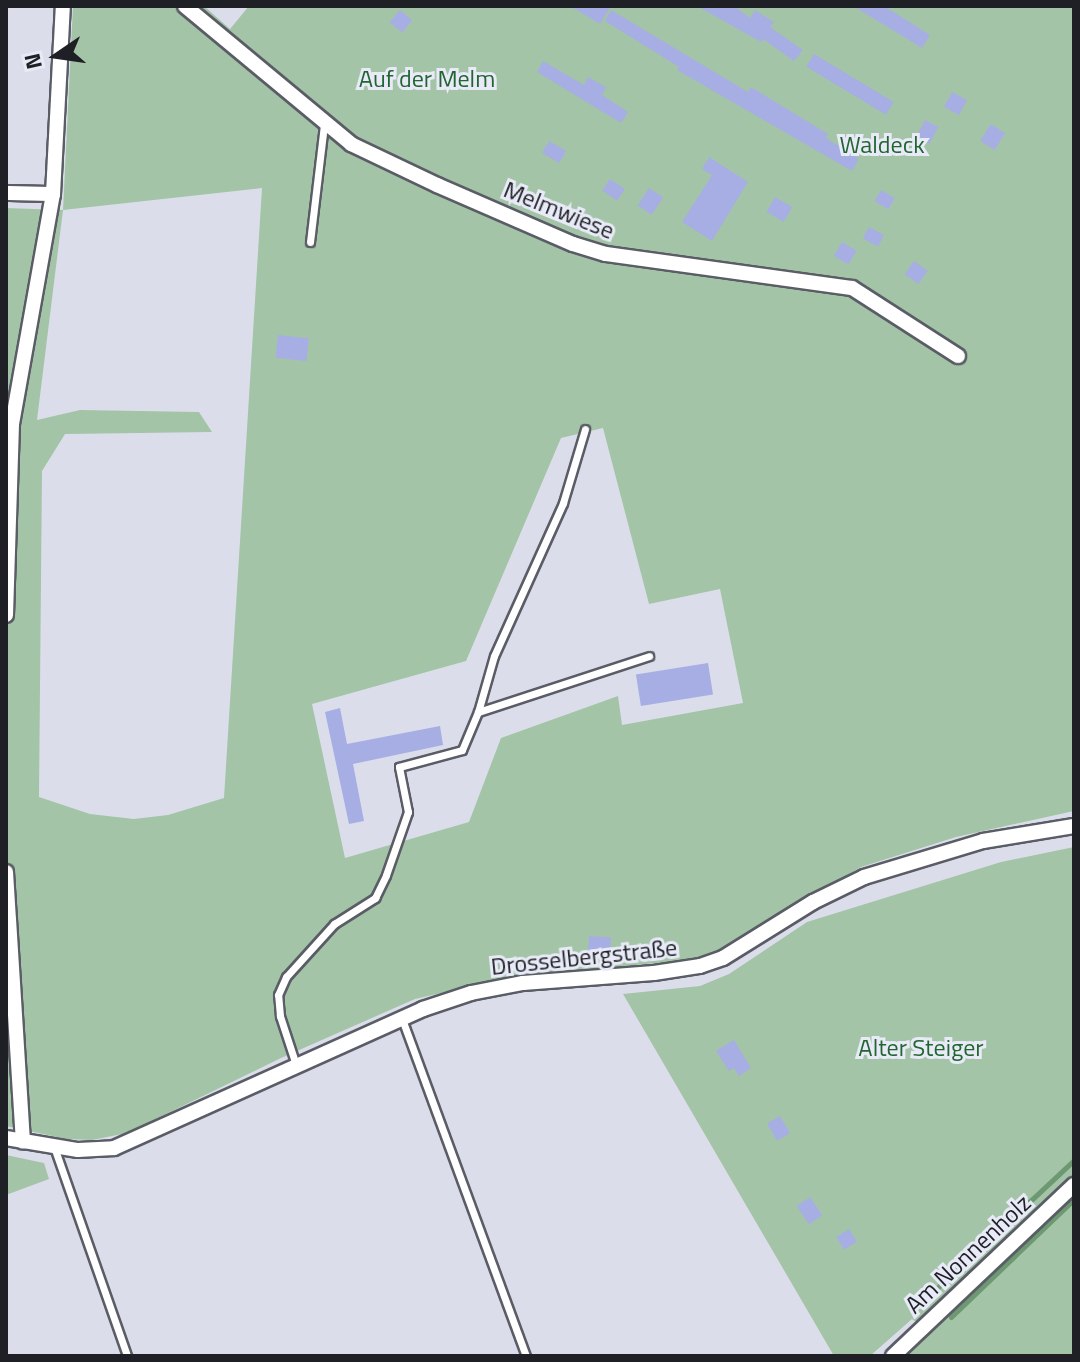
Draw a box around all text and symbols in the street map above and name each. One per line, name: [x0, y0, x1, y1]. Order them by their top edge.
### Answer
north arrow: [16, 16, 96, 96]
text: N: [14, 50, 51, 73]
park label: Auf der Melm: [359, 65, 495, 93]
park label: Waldeck: [839, 131, 925, 159]
street label: Melmwiese: [500, 175, 618, 245]
street label: Drosselbergstraße: [489, 933, 679, 981]
park label: Alter Steiger: [858, 1034, 984, 1062]
street label: Am Nonnenholz: [899, 1188, 1037, 1320]

